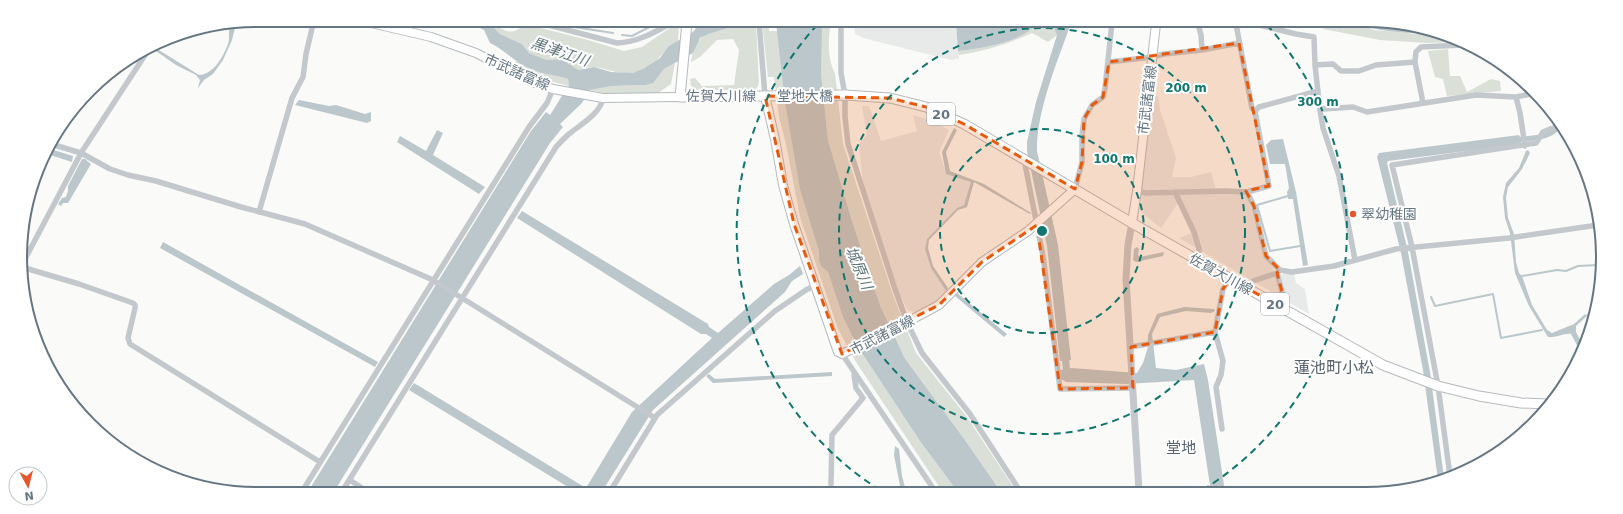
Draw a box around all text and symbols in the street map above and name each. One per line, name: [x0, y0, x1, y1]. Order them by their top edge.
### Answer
water label: 黒津江川: [529, 34, 593, 71]
street label: 市武諸富線: [482, 50, 552, 94]
street label: 市武諸富線: [1135, 64, 1159, 136]
text: 200 m: [1165, 81, 1207, 95]
street label: 佐賀大川線: [686, 88, 756, 104]
street label: 堂地大橋: [777, 88, 833, 104]
text: 300 m: [1297, 95, 1339, 109]
road number: 20: [927, 103, 955, 125]
text: 100 m: [1093, 152, 1135, 166]
place label: 翠幼稚園: [1361, 206, 1417, 222]
marker: 翠幼稚園: [1348, 209, 1358, 219]
centre of rings: [1035, 224, 1049, 238]
water label: 城原川: [842, 244, 877, 294]
street label: 佐賀大川線: [1187, 250, 1255, 298]
road number: 20: [1261, 293, 1289, 315]
street label: 市武諸富線: [847, 312, 917, 358]
district label: 蓮池町小松: [1294, 358, 1374, 377]
district label: 堂地: [1166, 439, 1196, 457]
north arrow: [8, 466, 48, 506]
text: N: [24, 488, 35, 502]

